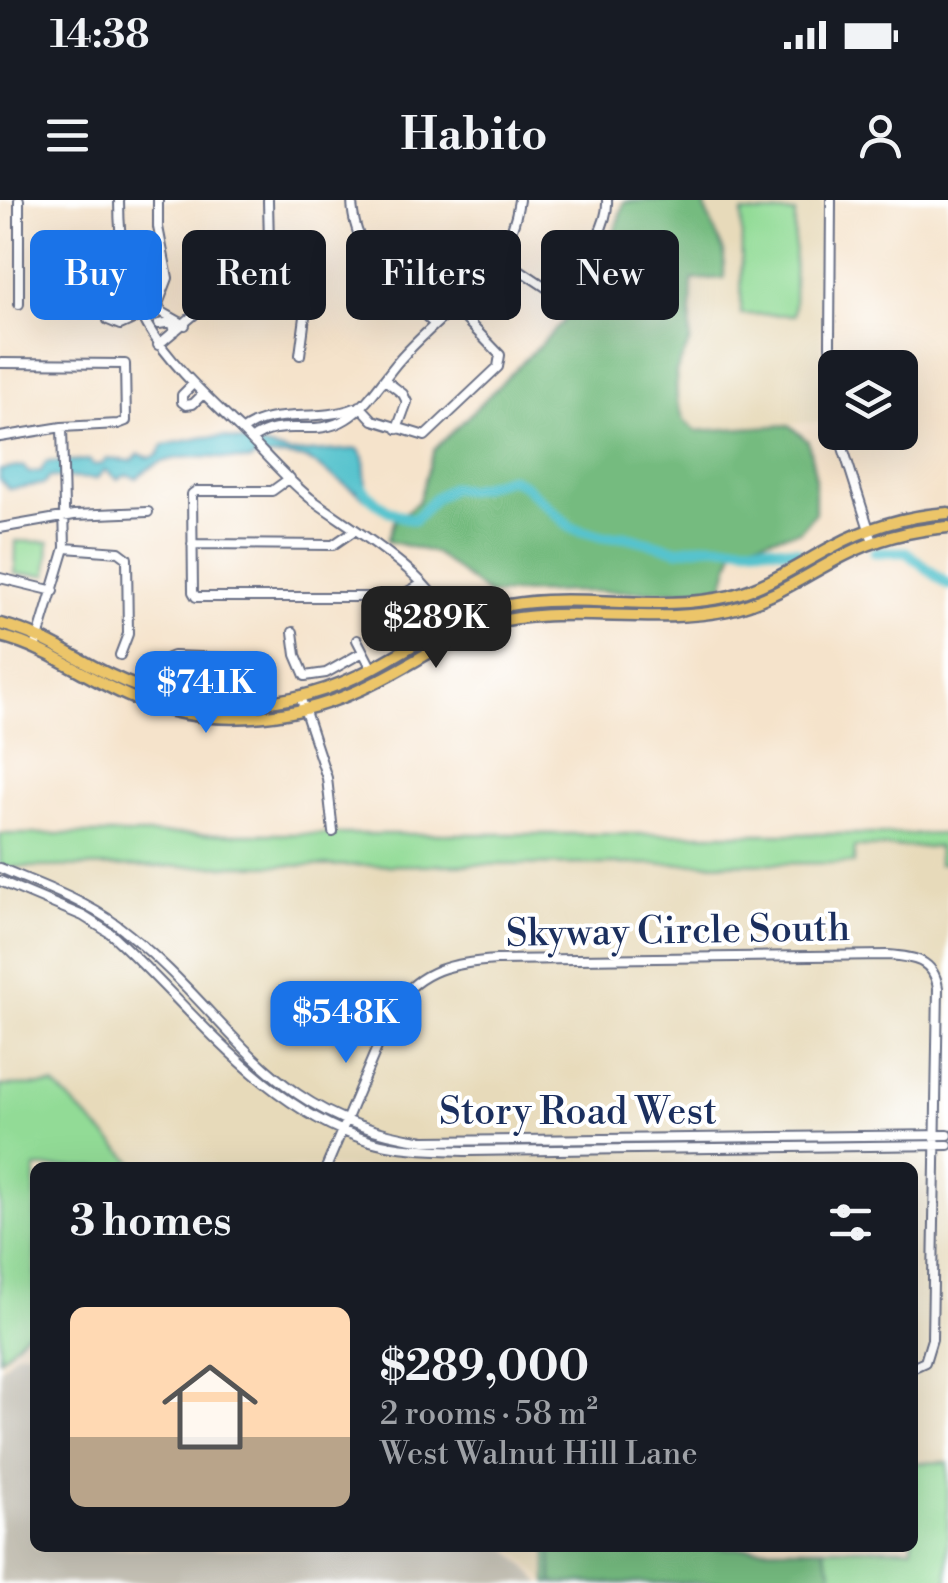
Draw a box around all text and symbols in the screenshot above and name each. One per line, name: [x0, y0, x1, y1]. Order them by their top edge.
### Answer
text: 14:38: [50, 12, 150, 59]
text: Habito: [400, 107, 548, 164]
icon: menu: [40, 108, 95, 163]
icon: person: [853, 108, 908, 163]
chip: Buy: [30, 230, 162, 320]
chip: Rent: [182, 230, 326, 320]
chip: Filters: [346, 230, 521, 320]
chip: New: [541, 230, 679, 320]
map controls: [818, 350, 918, 450]
button: layers: [818, 350, 918, 450]
pin: $289K: [366, 586, 506, 671]
text: $289K: [383, 598, 489, 638]
pin: $741K: [136, 651, 276, 736]
text: $741K: [157, 663, 255, 703]
street label: Skyway Circle South: [505, 905, 851, 958]
pin: $548K: [276, 981, 416, 1066]
text: $548K: [292, 993, 400, 1033]
street label: Story Road West: [439, 1089, 717, 1136]
icon: filters: [823, 1195, 878, 1250]
text: 3 homes: [70, 1196, 232, 1249]
text: $289,000: [380, 1341, 589, 1394]
icon: home: [150, 1347, 270, 1467]
text: 2 rooms · 58 m²: [380, 1394, 598, 1434]
text: West Walnut Hill Lane: [380, 1434, 698, 1474]

